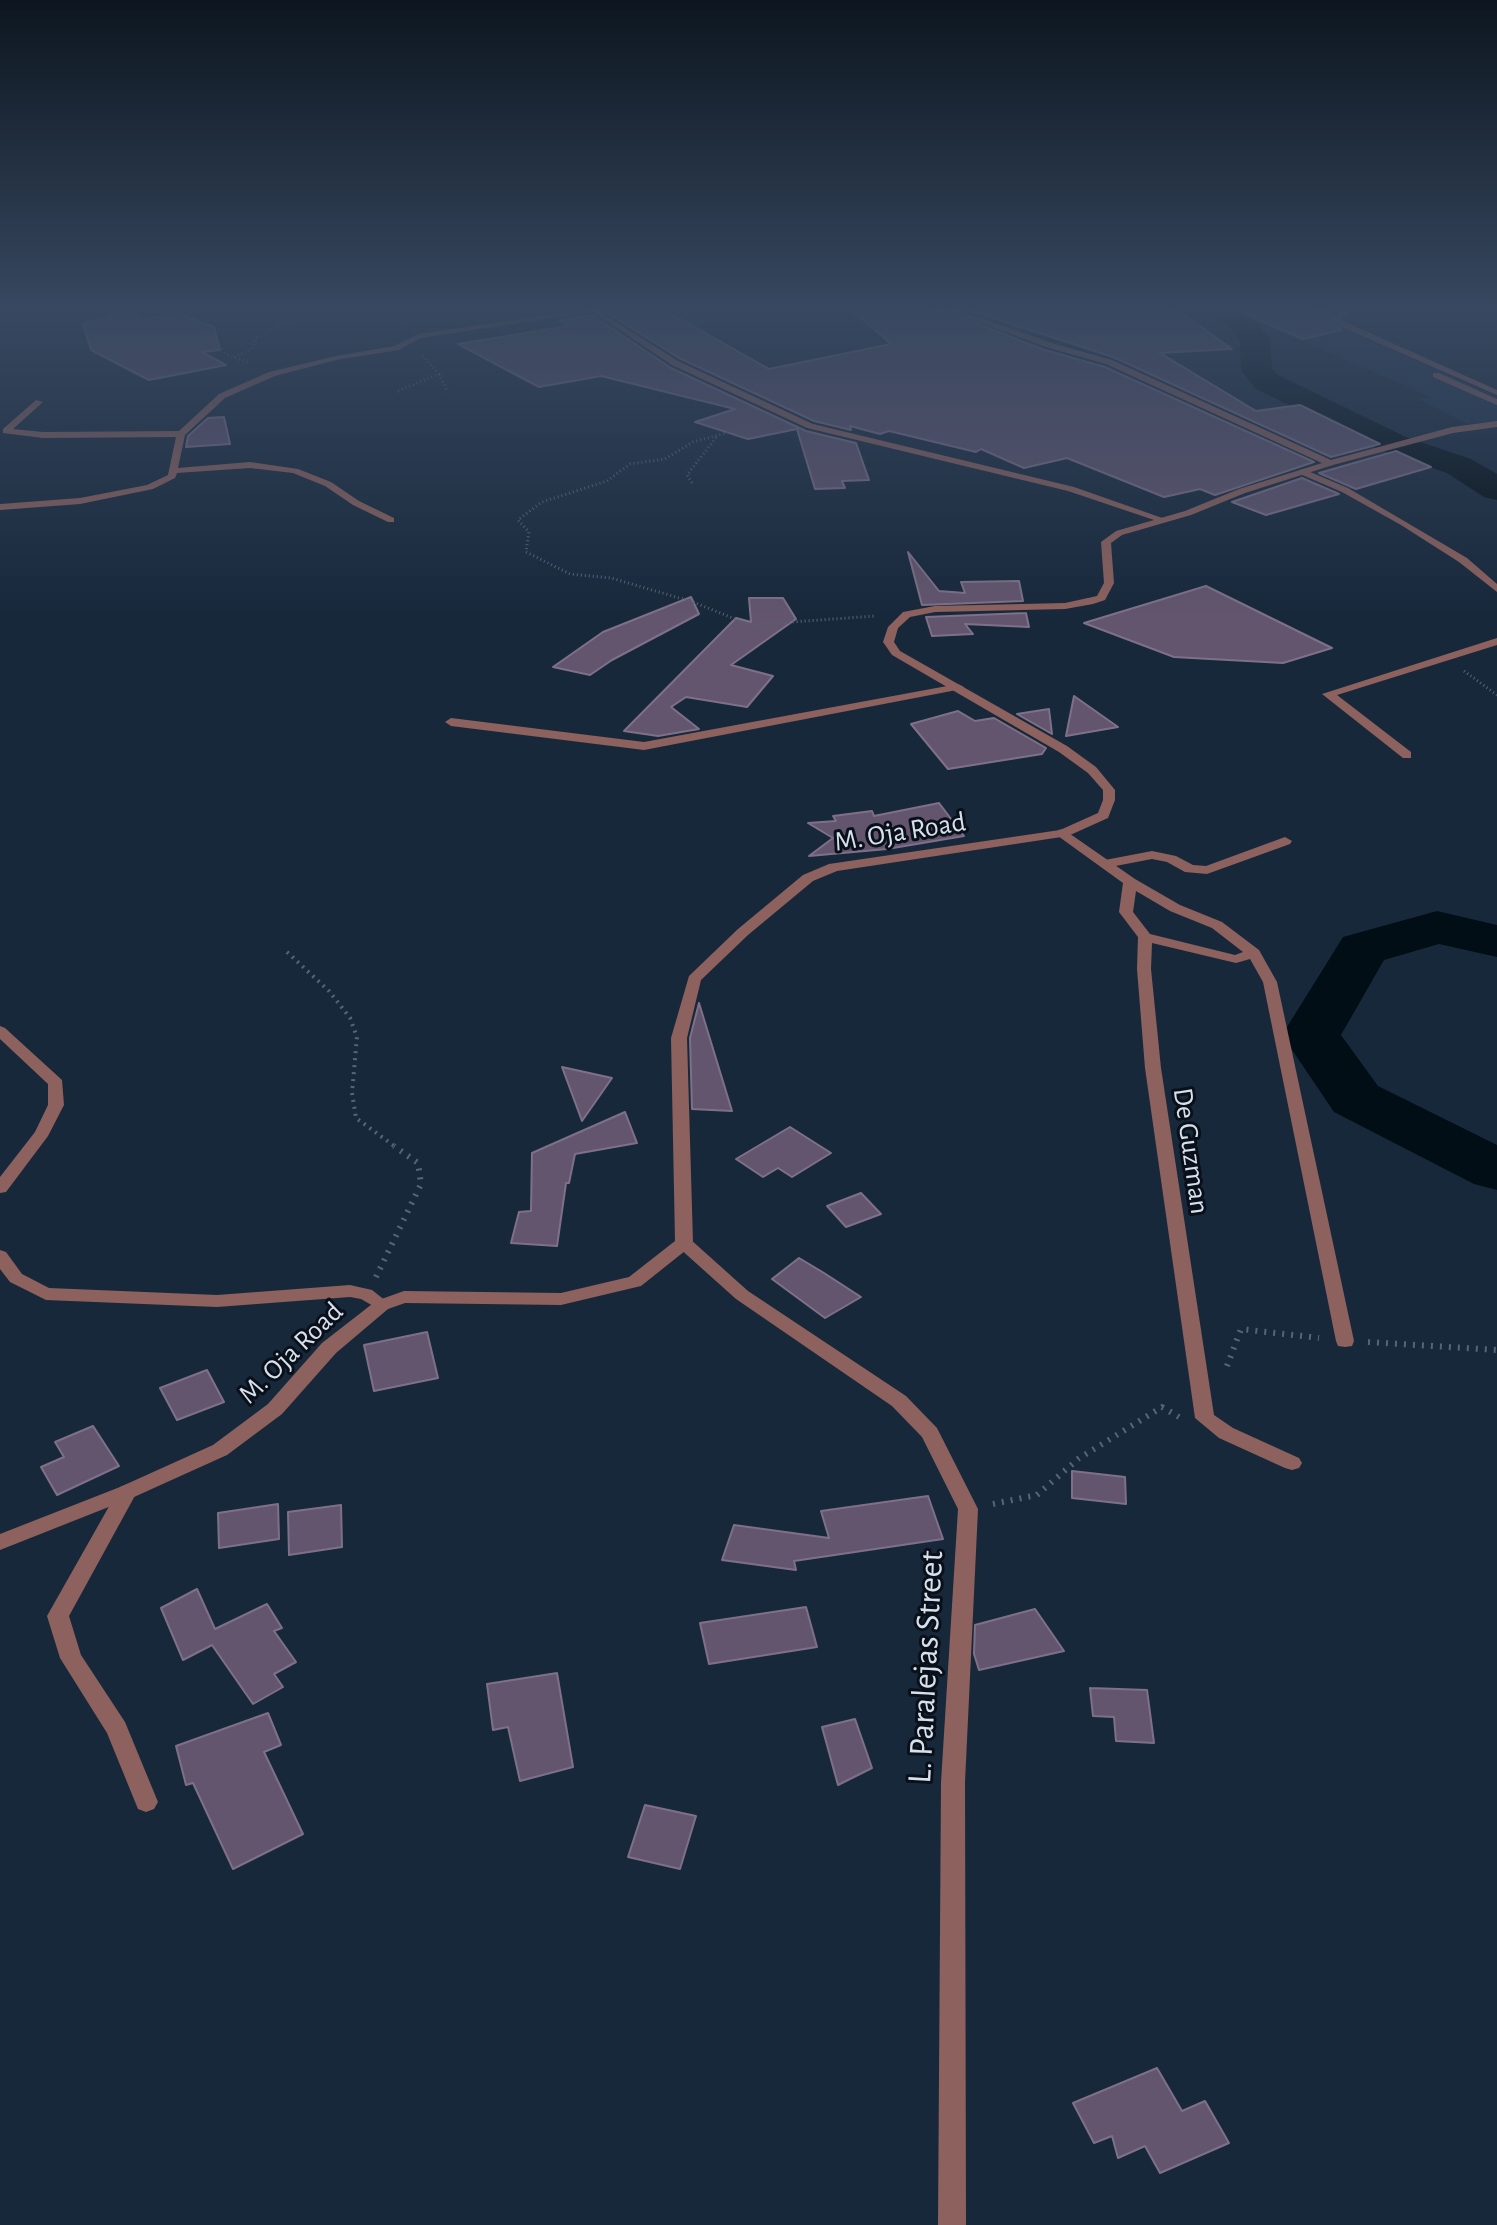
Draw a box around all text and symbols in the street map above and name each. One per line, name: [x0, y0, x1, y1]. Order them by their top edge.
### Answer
street label: M. Oja Road: [832, 805, 968, 859]
street label: De Guzman: [1166, 1086, 1216, 1216]
street label: M. Oja Road: [232, 1295, 350, 1411]
street label: L. Paralejas Street: [900, 1550, 952, 1784]

